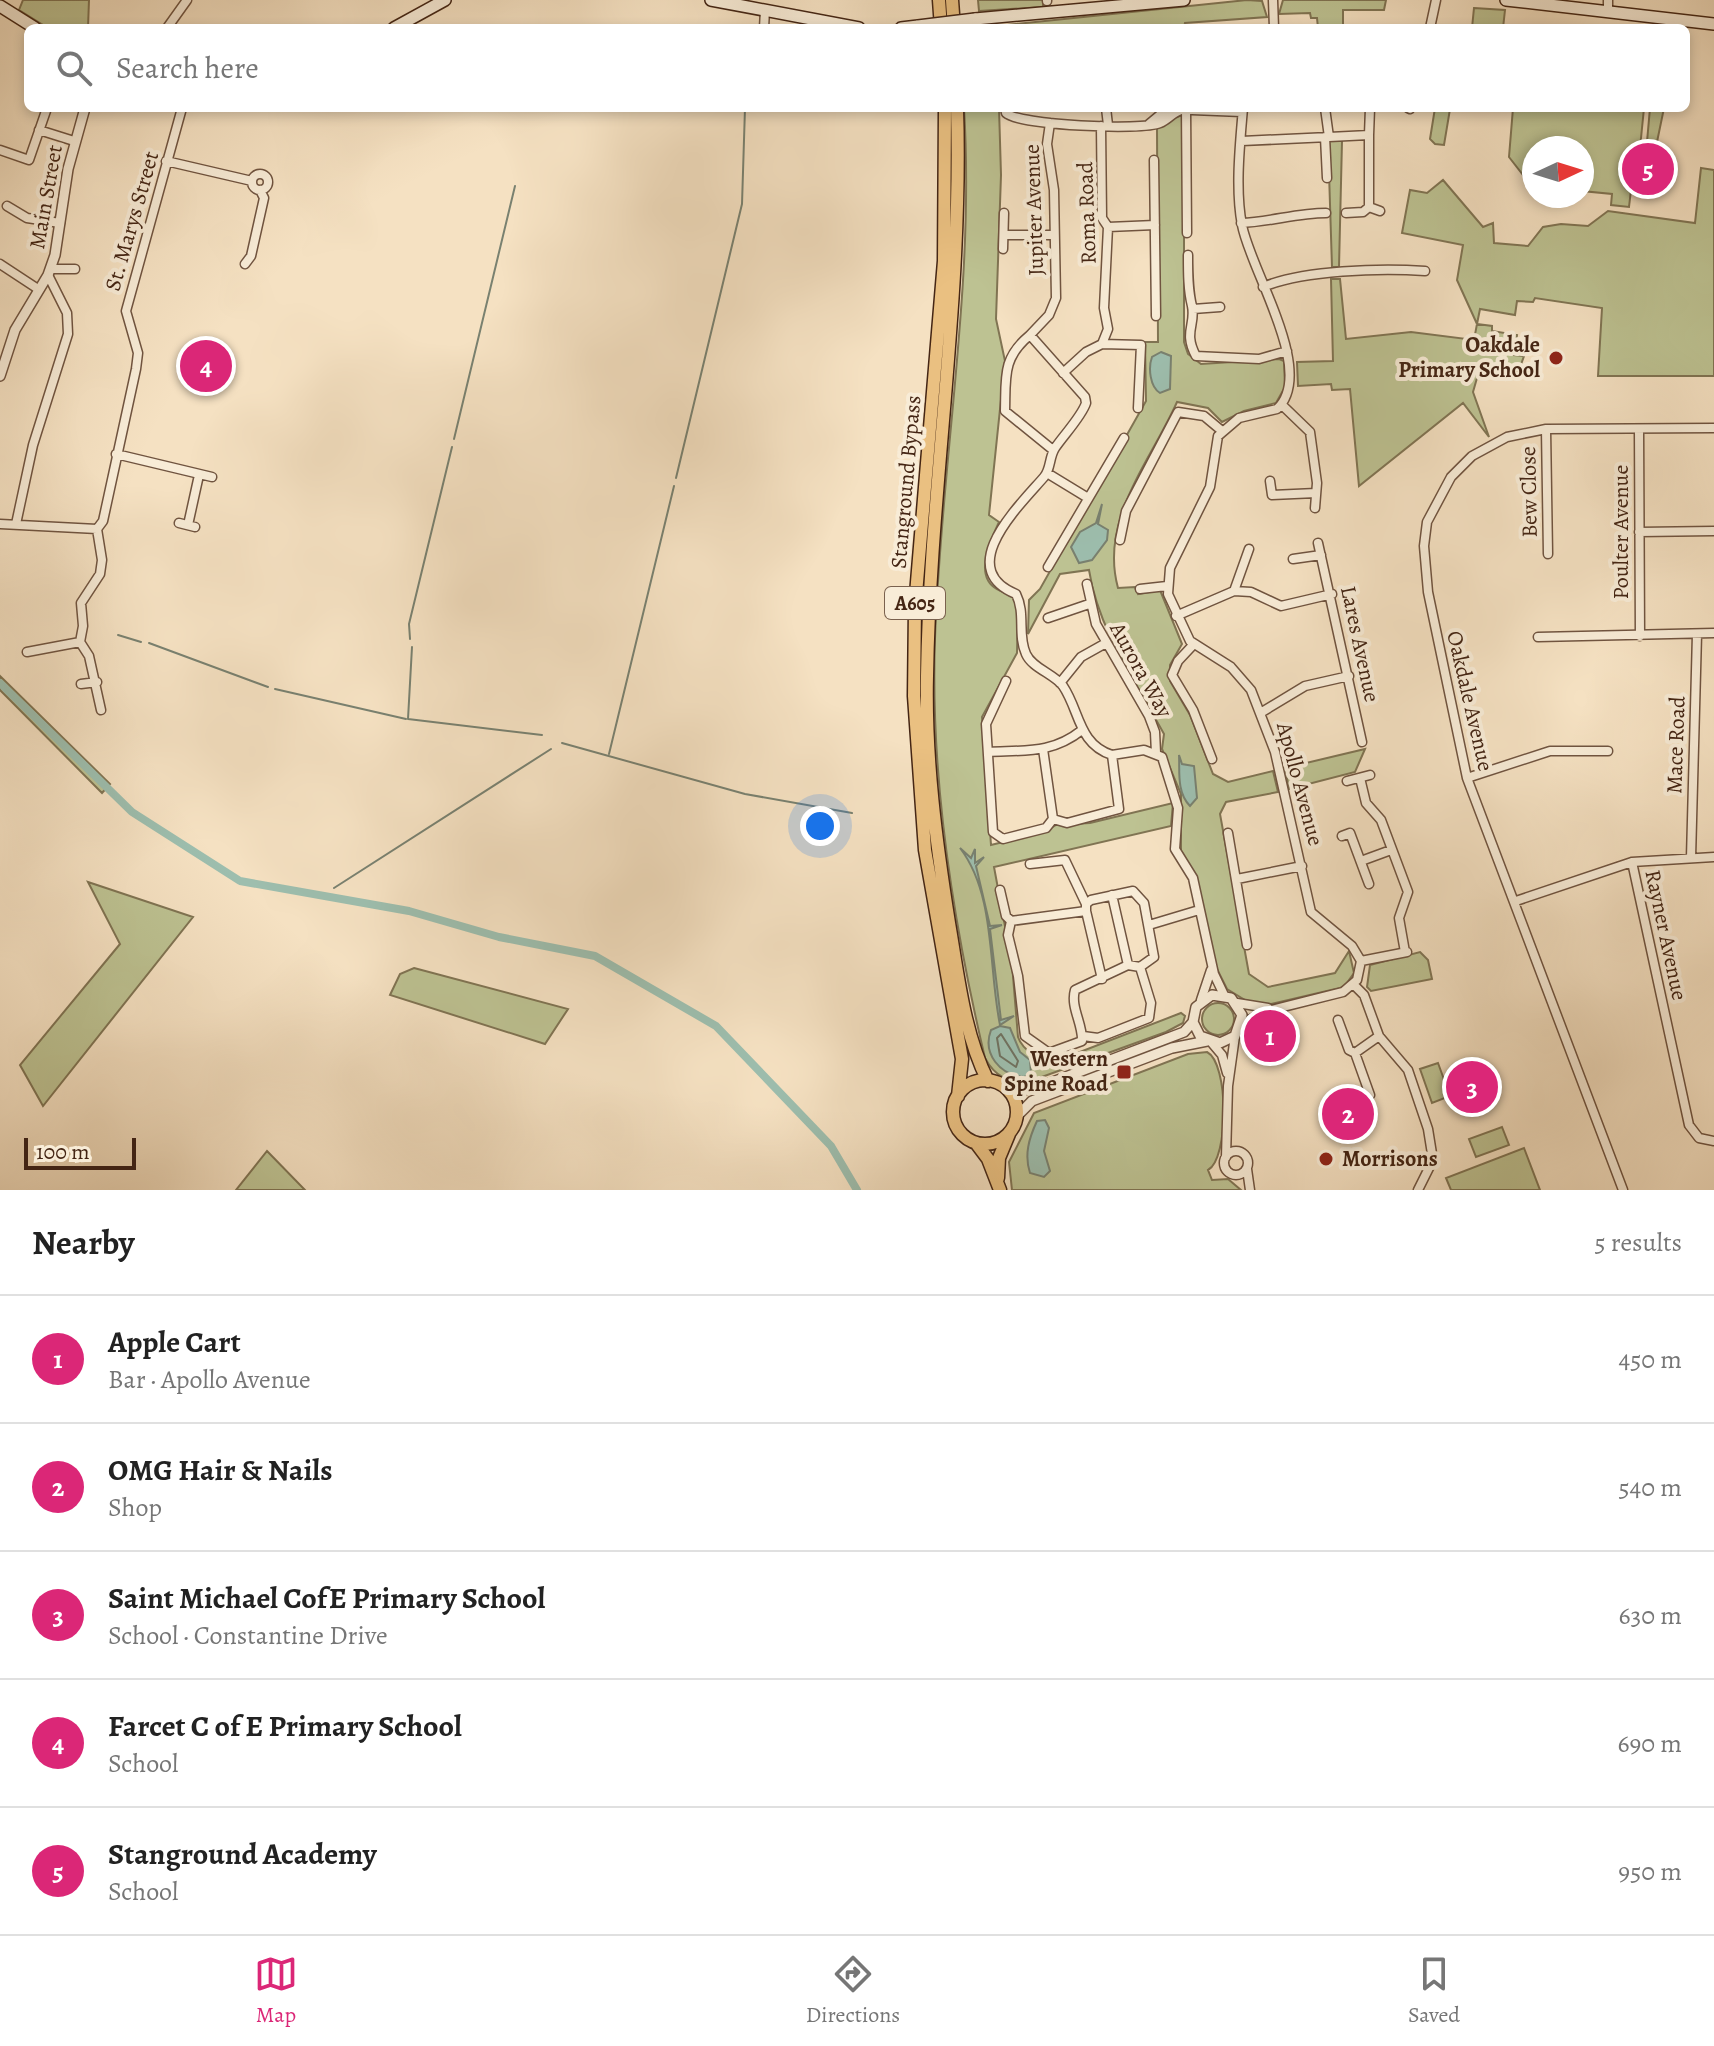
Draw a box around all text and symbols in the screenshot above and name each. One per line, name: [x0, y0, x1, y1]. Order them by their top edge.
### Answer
search box: [24, 24, 1690, 112]
icon: search: [52, 46, 96, 90]
text: Search here: [116, 48, 259, 88]
north arrow: [1522, 136, 1594, 208]
pin: 5: [1622, 139, 1674, 199]
street label: Main Street: [22, 143, 70, 251]
street label: Jupiter Avenue: [1017, 144, 1051, 276]
street label: St. Marys Street: [98, 148, 166, 294]
street label: Roma Road: [1070, 161, 1104, 265]
place label: Oakdale Primary School: [1398, 330, 1540, 385]
pin: 4: [180, 336, 232, 396]
marker: Oakdale Primary School: [1547, 349, 1565, 367]
street label: Stanground Bypass: [883, 394, 929, 570]
street label: Bew Close: [1513, 446, 1545, 538]
street label: Poulter Avenue: [1606, 465, 1636, 599]
street label: Lares Avenue: [1333, 583, 1387, 705]
road number: A605: [885, 587, 945, 619]
street label: Aurora Way: [1102, 616, 1180, 723]
street label: Oakdale Avenue: [1439, 628, 1501, 774]
street label: Mace Road: [1659, 695, 1693, 794]
street label: Apollo Avenue: [1269, 718, 1331, 849]
your location: [800, 806, 840, 846]
street label: Rayner Avenue: [1638, 867, 1694, 1003]
pin: 1: [1244, 1006, 1296, 1066]
place label: Western Spine Road: [1004, 1044, 1108, 1099]
pin: 3: [1446, 1057, 1498, 1117]
marker: Western Spine Road: [1115, 1063, 1133, 1081]
pin: 2: [1322, 1084, 1374, 1144]
scale bar: [24, 1134, 136, 1170]
text: 100 m: [36, 1137, 90, 1167]
place label: Morrisons: [1342, 1144, 1438, 1174]
marker: Morrisons: [1317, 1150, 1335, 1168]
text: Nearby: [32, 1219, 135, 1266]
text: 5 results: [1594, 1225, 1682, 1260]
text: Apple Cart: [108, 1322, 241, 1362]
text: 1: [53, 1342, 63, 1377]
text: 450 m: [1618, 1342, 1682, 1377]
text: Bar · Apollo Avenue: [108, 1362, 311, 1397]
text: OMG Hair & Nails: [108, 1450, 332, 1490]
text: 2: [52, 1470, 64, 1505]
text: 540 m: [1618, 1470, 1682, 1505]
text: Shop: [108, 1490, 162, 1525]
text: Saint Michael CofE Primary School: [108, 1578, 545, 1618]
text: 3: [52, 1598, 64, 1633]
text: 630 m: [1619, 1598, 1682, 1633]
text: School · Constantine Drive: [108, 1618, 388, 1653]
text: Farcet C of E Primary School: [108, 1706, 462, 1746]
text: 4: [52, 1726, 64, 1761]
text: 690 m: [1618, 1726, 1682, 1761]
text: School: [108, 1746, 178, 1781]
text: Stanground Academy: [108, 1834, 377, 1874]
text: 5: [52, 1854, 64, 1889]
text: 950 m: [1618, 1854, 1682, 1889]
text: School: [108, 1874, 178, 1909]
tab: Map: [254, 1952, 298, 2030]
tab: Directions: [806, 1952, 900, 2030]
tab: Saved: [1408, 1952, 1460, 2030]

